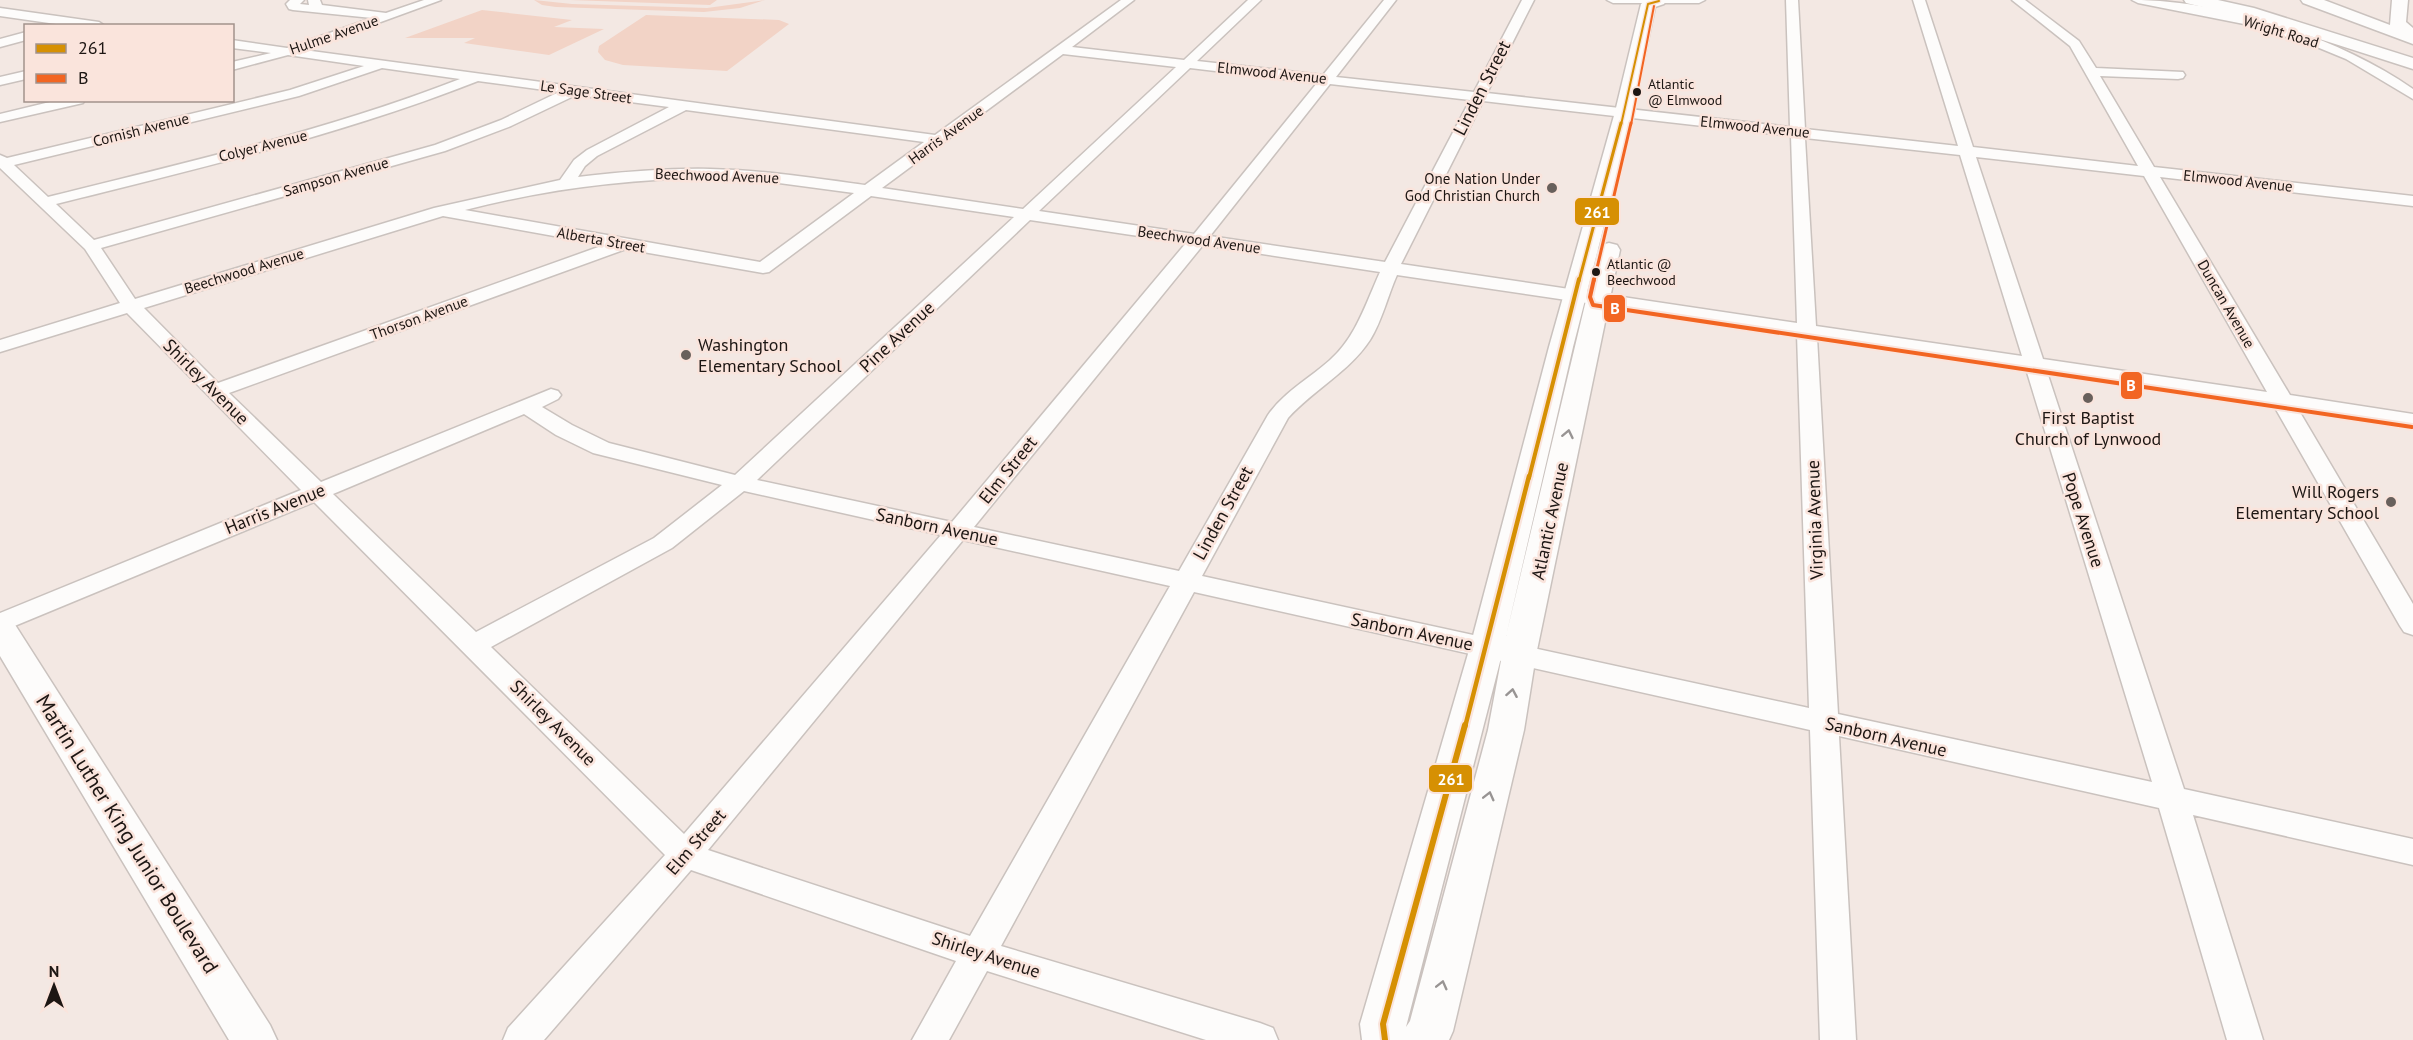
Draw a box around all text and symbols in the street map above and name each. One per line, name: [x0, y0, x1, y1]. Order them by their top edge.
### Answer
street label: Hulme Avenue: [287, 10, 381, 59]
street label: Wright Road: [2241, 11, 2321, 52]
legend: [24, 24, 234, 102]
text: 261: [78, 36, 107, 59]
street label: Linden Street: [1448, 36, 1515, 139]
street label: Elmwood Avenue: [1216, 57, 1328, 88]
text: B: [78, 66, 89, 89]
place label: Atlantic @ Elmwood: [1648, 75, 1722, 109]
street label: Le Sage Street: [539, 76, 633, 107]
marker: Atlantic @ Elmwood: [1631, 86, 1643, 98]
street label: Harris Avenue: [904, 101, 987, 168]
street label: Cornish Avenue: [91, 108, 191, 151]
street label: Elmwood Avenue: [1699, 111, 1811, 142]
street label: Colyer Avenue: [217, 125, 309, 166]
street label: Sampson Avenue: [281, 152, 391, 201]
street label: Beechwood Avenue: [655, 164, 779, 187]
street label: Elmwood Avenue: [2182, 165, 2294, 196]
place label: One Nation Under God Christian Church: [1405, 169, 1540, 205]
marker: One Nation Under God Christian Church: [1545, 181, 1559, 195]
line badge: 261: [1574, 197, 1620, 226]
text: 261: [1583, 202, 1611, 222]
street label: Beechwood Avenue: [1136, 221, 1262, 258]
street label: Alberta Street: [555, 222, 647, 257]
street label: Beechwood Avenue: [182, 243, 306, 298]
place label: Atlantic @ Beechwood: [1607, 255, 1676, 289]
street label: Duncan Avenue: [2193, 256, 2259, 351]
marker: Atlantic @ Beechwood: [1590, 266, 1602, 278]
street label: Thorson Avenue: [367, 291, 470, 344]
line badge: B: [1603, 294, 1626, 323]
street label: Pine Avenue: [854, 296, 939, 377]
text: B: [1610, 298, 1620, 318]
place label: Washington Elementary School: [698, 333, 842, 377]
street label: Shirley Avenue: [158, 334, 254, 430]
marker: Washington Elementary School: [679, 348, 693, 362]
line badge: B: [2120, 371, 2143, 400]
text: B: [2126, 375, 2136, 395]
marker: First Baptist Church of Lynwood: [2081, 391, 2095, 405]
place label: First Baptist Church of Lynwood: [2015, 406, 2161, 450]
one-way arrow: [1561, 429, 1574, 439]
street label: Elm Street: [973, 431, 1042, 508]
street label: Atlantic Avenue: [1526, 460, 1573, 582]
street label: Virginia Avenue: [1801, 460, 1828, 581]
street label: Linden Street: [1187, 462, 1258, 564]
street label: Pope Avenue: [2057, 470, 2110, 570]
street label: Harris Avenue: [221, 478, 328, 539]
place label: Will Rogers Elementary School: [2236, 480, 2380, 524]
marker: Will Rogers Elementary School: [2384, 495, 2398, 509]
street label: Sanborn Avenue: [874, 502, 1000, 551]
street label: Sanborn Avenue: [1349, 607, 1475, 656]
street label: Shirley Avenue: [505, 675, 601, 771]
one-way arrow: [1505, 688, 1518, 698]
street label: Martin Luther King Junior Boulevard: [30, 689, 225, 978]
street label: Sanborn Avenue: [1823, 711, 1949, 762]
line badge: 261: [1428, 764, 1473, 793]
text: 261: [1437, 769, 1465, 789]
one-way arrow: [1482, 791, 1494, 802]
street label: Elm Street: [661, 804, 731, 880]
street label: Shirley Avenue: [929, 926, 1043, 983]
north arrow: [24, 956, 84, 1016]
text: N: [49, 961, 59, 981]
one-way arrow: [1434, 981, 1447, 991]

